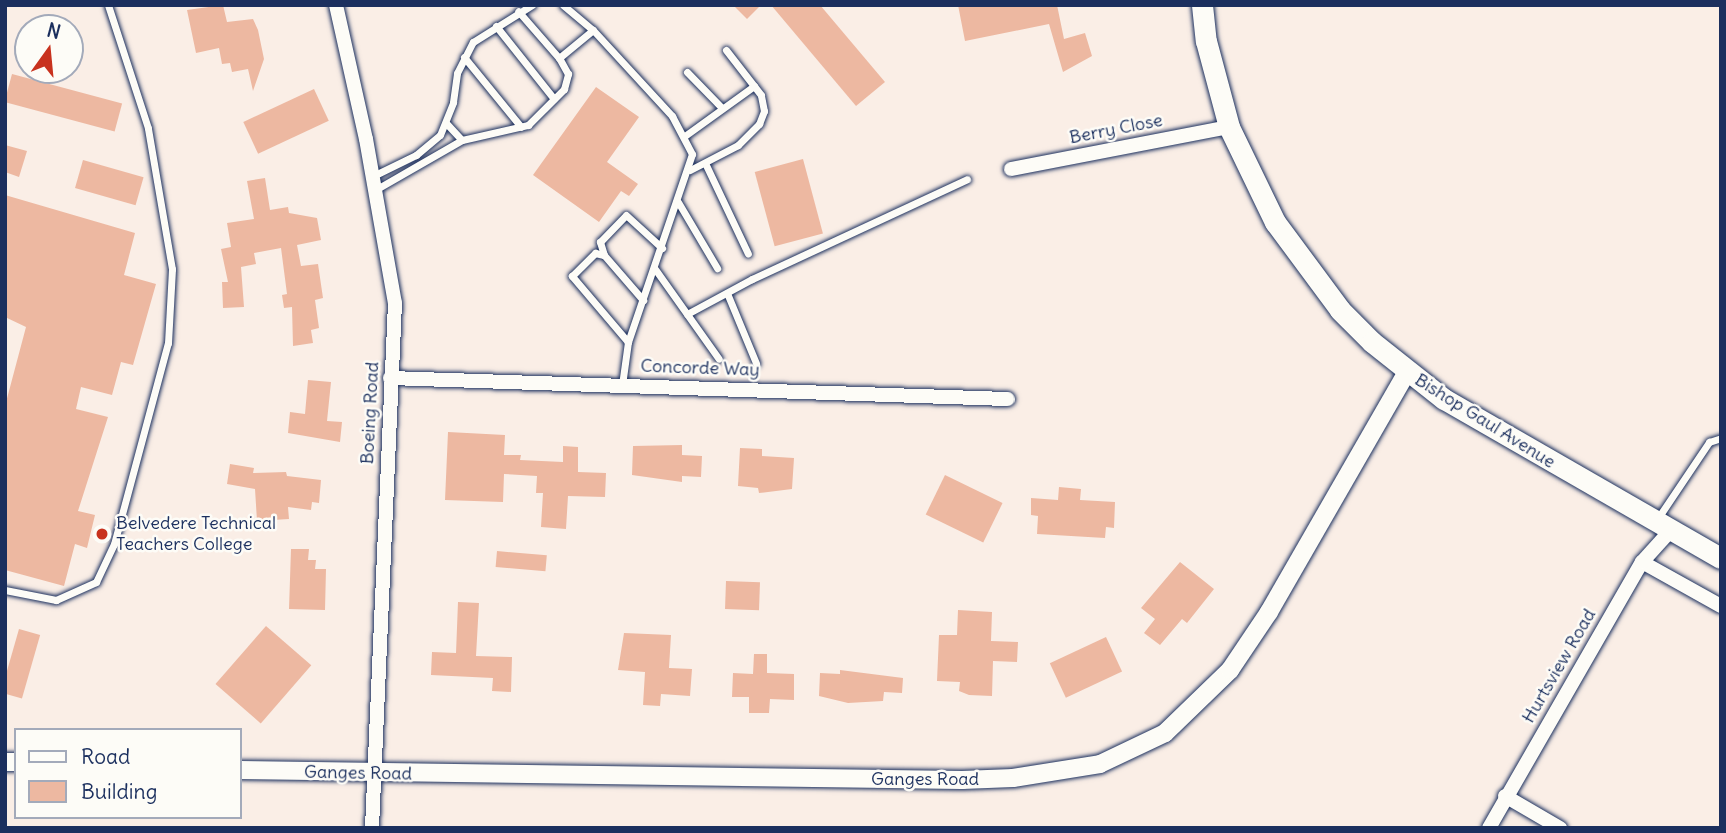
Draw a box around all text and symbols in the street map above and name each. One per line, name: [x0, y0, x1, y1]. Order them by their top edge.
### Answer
north arrow: [14, 14, 84, 84]
text: N: [44, 17, 63, 44]
street label: Berry Close: [1068, 109, 1164, 149]
street label: Concorde Way: [640, 355, 760, 381]
street label: Boeing Road: [357, 361, 383, 465]
street label: Bishop Gaul Avenue: [1411, 369, 1559, 473]
place label: Belvedere Technical Teachers College: [116, 513, 276, 556]
marker: Belvedere Technical Teachers College: [94, 526, 110, 542]
street label: Hurtsview Road: [1518, 605, 1600, 727]
legend: [14, 728, 242, 819]
text: Road: [81, 743, 130, 770]
street label: Ganges Road: [304, 761, 412, 785]
street label: Ganges Road: [871, 768, 979, 790]
text: Building: [81, 778, 157, 805]

